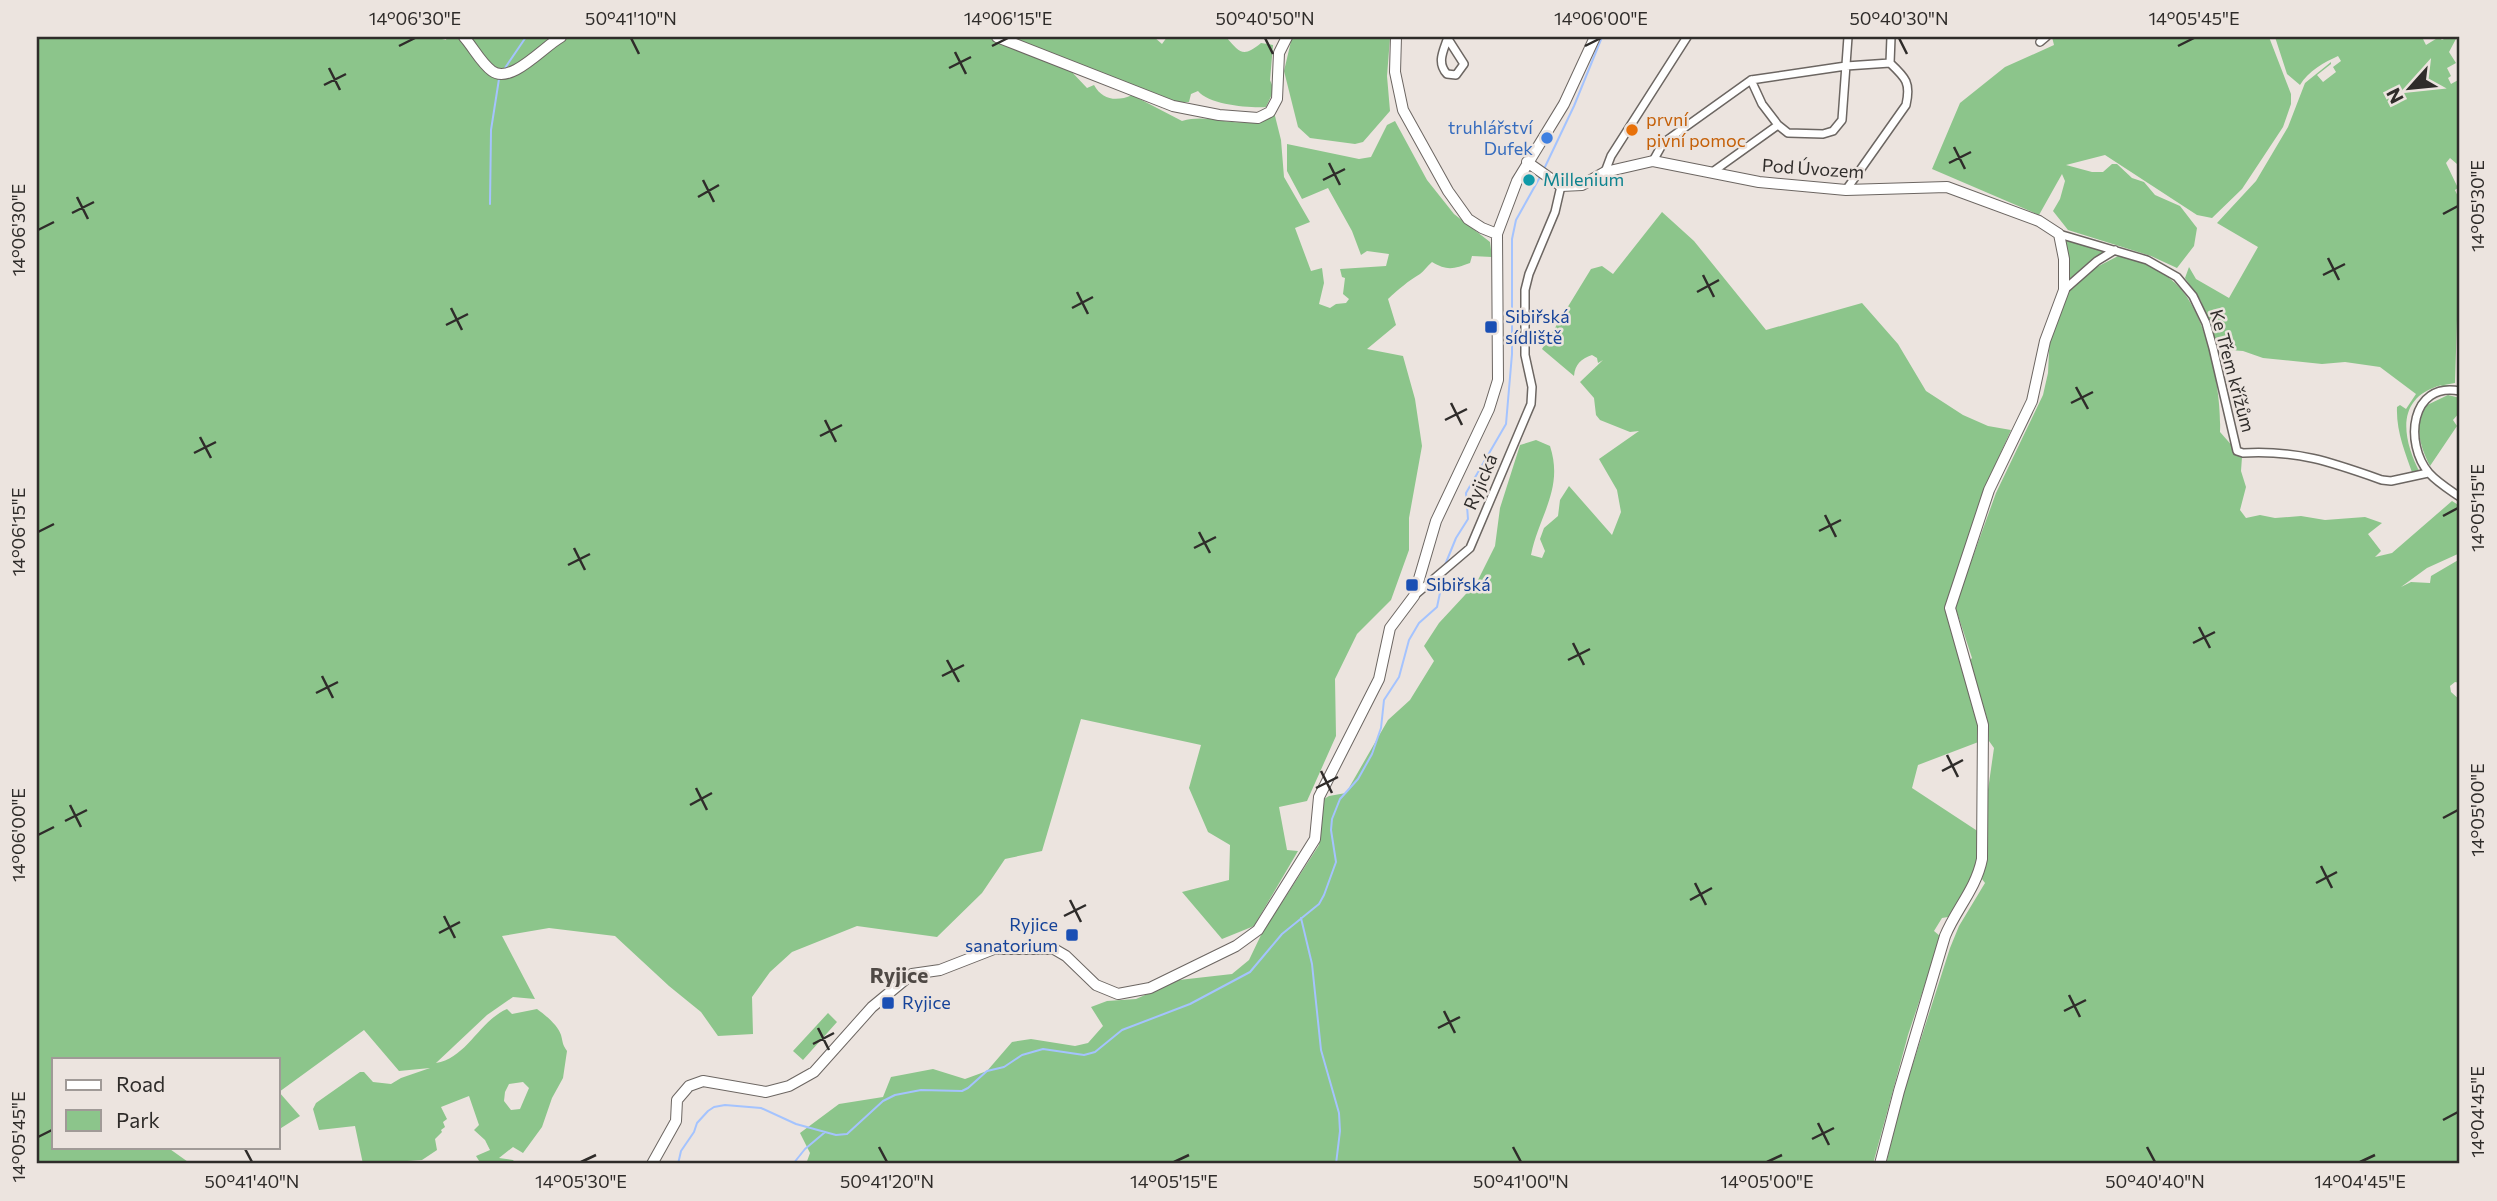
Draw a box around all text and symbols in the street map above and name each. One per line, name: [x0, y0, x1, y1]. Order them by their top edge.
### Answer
text: 14°06'30"E: [369, 7, 461, 29]
text: 50°41'10"N: [585, 7, 677, 29]
text: 14°06'15"E: [964, 7, 1052, 29]
text: 50°40'50"N: [1215, 7, 1315, 29]
text: 14°06'00"E: [1554, 7, 1648, 29]
text: 50°40'30"N: [1850, 7, 1948, 29]
text: 14°05'45"E: [2148, 7, 2240, 29]
north arrow: [2374, 52, 2444, 122]
text: N: [2381, 84, 2408, 108]
place label: první pivní pomoc: [1646, 108, 1746, 151]
place label: truhlářství Dufek: [1448, 116, 1534, 159]
marker: první pivní pomoc: [1624, 122, 1640, 138]
marker: truhlářství Dufek: [1539, 130, 1555, 146]
street label: Pod Úvozem: [1761, 153, 1865, 183]
text: 14°05'30"E: [2466, 160, 2488, 252]
place label: Millenium: [1543, 168, 1624, 190]
marker: Millenium: [1521, 172, 1537, 188]
text: 14°06'30"E: [7, 184, 29, 276]
place label: Sibiřská sídliště: [1505, 305, 1570, 348]
street label: Ke Třem křížům: [2206, 307, 2260, 435]
marker: Sibiřská sídliště: [1483, 319, 1499, 335]
street label: Ryjická: [1459, 450, 1502, 513]
text: 14°05'15"E: [2466, 464, 2488, 552]
text: 14°06'15"E: [7, 488, 29, 576]
place label: Sibiřská: [1426, 573, 1491, 595]
marker: Sibiřská: [1404, 577, 1420, 593]
text: 14°05'00"E: [2466, 763, 2488, 857]
text: 14°06'00"E: [7, 788, 29, 882]
place label: Ryjice sanatorium: [965, 913, 1058, 956]
marker: Ryjice sanatorium: [1064, 927, 1080, 943]
district label: Ryjice: [870, 962, 928, 987]
place label: Ryjice: [902, 991, 951, 1013]
marker: Ryjice: [880, 995, 896, 1011]
legend: [52, 1058, 280, 1148]
text: 14°04'45"E: [2466, 1066, 2488, 1158]
text: Road: [116, 1071, 165, 1096]
text: 14°05'45"E: [7, 1091, 29, 1183]
text: Park: [116, 1107, 160, 1132]
text: 50°41'40"N: [205, 1170, 299, 1192]
text: 14°05'30"E: [535, 1170, 627, 1192]
text: 50°41'20"N: [840, 1170, 934, 1192]
text: 14°05'15"E: [1130, 1170, 1218, 1192]
text: 50°41'00"N: [1473, 1170, 1569, 1192]
text: 14°05'00"E: [1720, 1170, 1814, 1192]
text: 50°40'40"N: [2105, 1170, 2205, 1192]
text: 14°04'45"E: [2314, 1170, 2406, 1192]

